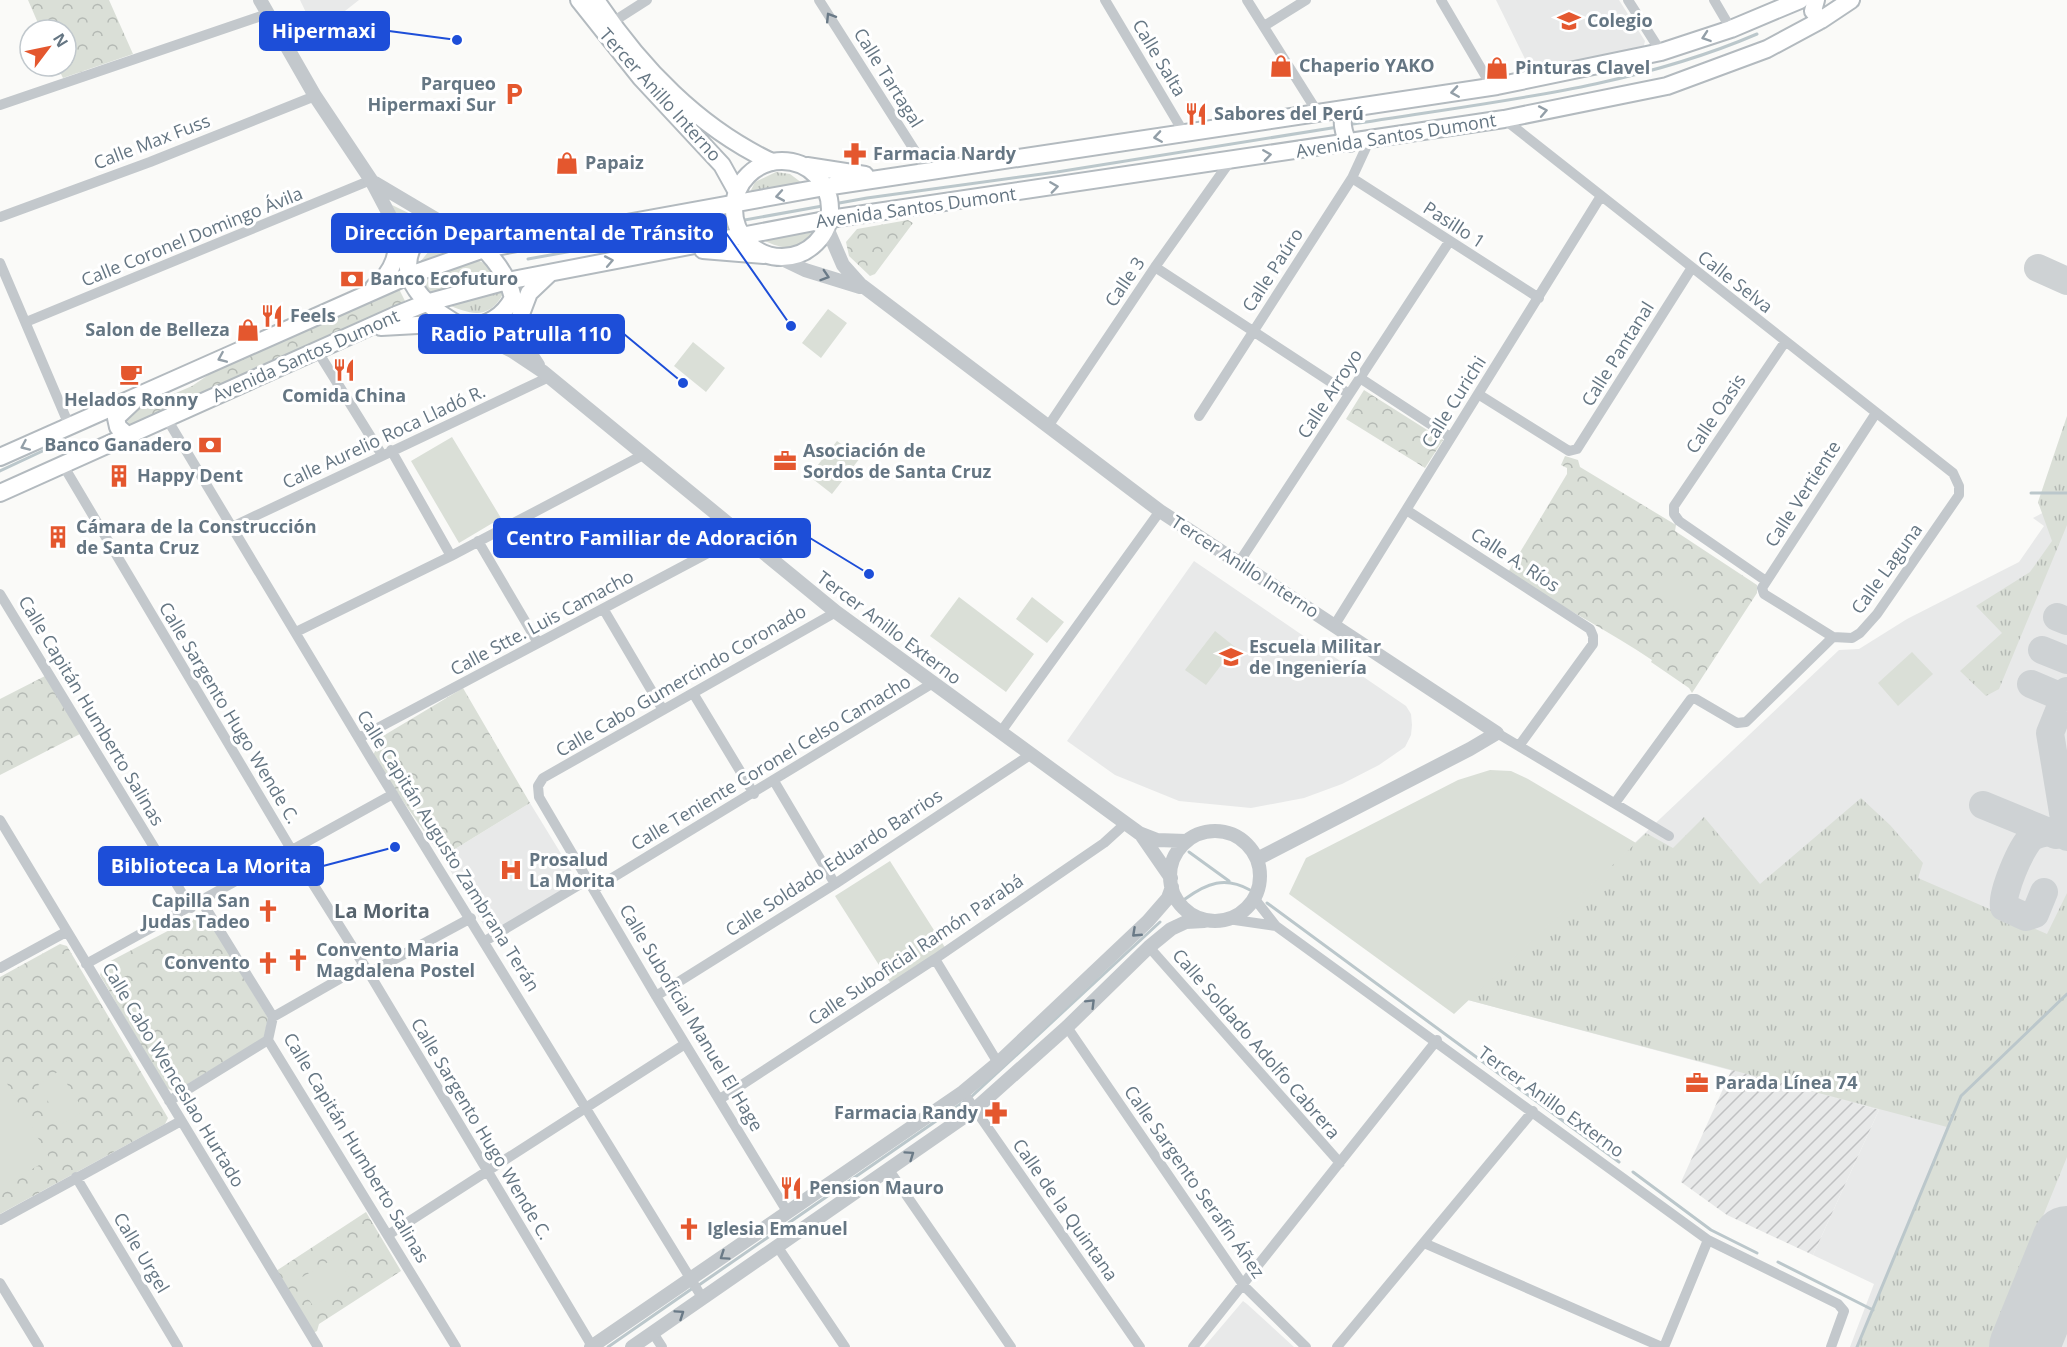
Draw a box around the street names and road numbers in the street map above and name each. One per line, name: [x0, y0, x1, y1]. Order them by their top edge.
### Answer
street label: Calle Salta: [1127, 14, 1192, 101]
street label: Tercer Anillo Interno: [594, 23, 727, 166]
street label: Calle Tartagal: [849, 23, 929, 132]
street label: Avenida Santos Dumont: [1294, 107, 1498, 163]
street label: Calle Max Fuss: [90, 108, 213, 174]
street label: Calle Coronel Domingo Ávila: [77, 181, 306, 292]
street label: Avenida Santos Dumont: [814, 181, 1018, 233]
street label: Pasillo 1: [1419, 195, 1490, 253]
street label: Calle Paúro: [1236, 223, 1308, 316]
street label: Calle Selva: [1693, 244, 1778, 318]
street label: Calle 3: [1099, 252, 1150, 311]
street label: Calle Pantanal: [1575, 297, 1659, 410]
street label: Avenida Santos Dumont: [208, 303, 403, 407]
street label: Calle Arroyo: [1291, 344, 1367, 443]
street label: Calle Curichi: [1415, 351, 1491, 452]
street label: Calle Oasis: [1680, 369, 1751, 458]
street label: Calle Aurelio Roca Lladó R.: [278, 378, 489, 494]
street label: Calle Vertiente: [1759, 436, 1845, 551]
street label: Tercer Anillo Interno: [1167, 509, 1324, 623]
street label: Calle Laguna: [1845, 518, 1927, 619]
street label: Calle A. Ríos: [1467, 522, 1564, 597]
street label: Calle Stte. Luis Camacho: [446, 564, 637, 681]
street label: Tercer Anillo Externo: [813, 565, 967, 689]
street label: Calle Capitán Humberto Salinas: [14, 591, 170, 830]
street label: Calle Sargento Hugo Wende C.: [154, 597, 306, 828]
street label: Calle Cabo Gumercindo Coronado: [551, 598, 810, 762]
street label: Calle Teniente Coronel Celso Camacho: [626, 669, 915, 855]
street label: Calle Capitán Augusto Zambrana Terán: [352, 705, 546, 996]
street label: Calle Soldado Eduardo Barrios: [720, 783, 947, 941]
street label: Calle Suboficial Ramón Parabá: [803, 868, 1028, 1030]
street label: Calle Suboficial Manuel El Hage: [614, 899, 769, 1135]
street label: Calle Soldado Adolfo Cabrera: [1167, 943, 1346, 1143]
street label: Calle Cabo Wenceslao Hurtado: [97, 958, 251, 1191]
street label: Calle Sargento Hugo Wende C.: [406, 1013, 558, 1244]
street label: Calle Capitán Humberto Salinas: [279, 1028, 435, 1267]
street label: Tercer Anillo Externo: [1474, 1040, 1629, 1162]
street label: Calle Sargento Serafín Áñez: [1119, 1080, 1271, 1282]
street label: Calle de la Quintana: [1008, 1134, 1124, 1285]
street label: Calle Urgel: [108, 1208, 175, 1297]

